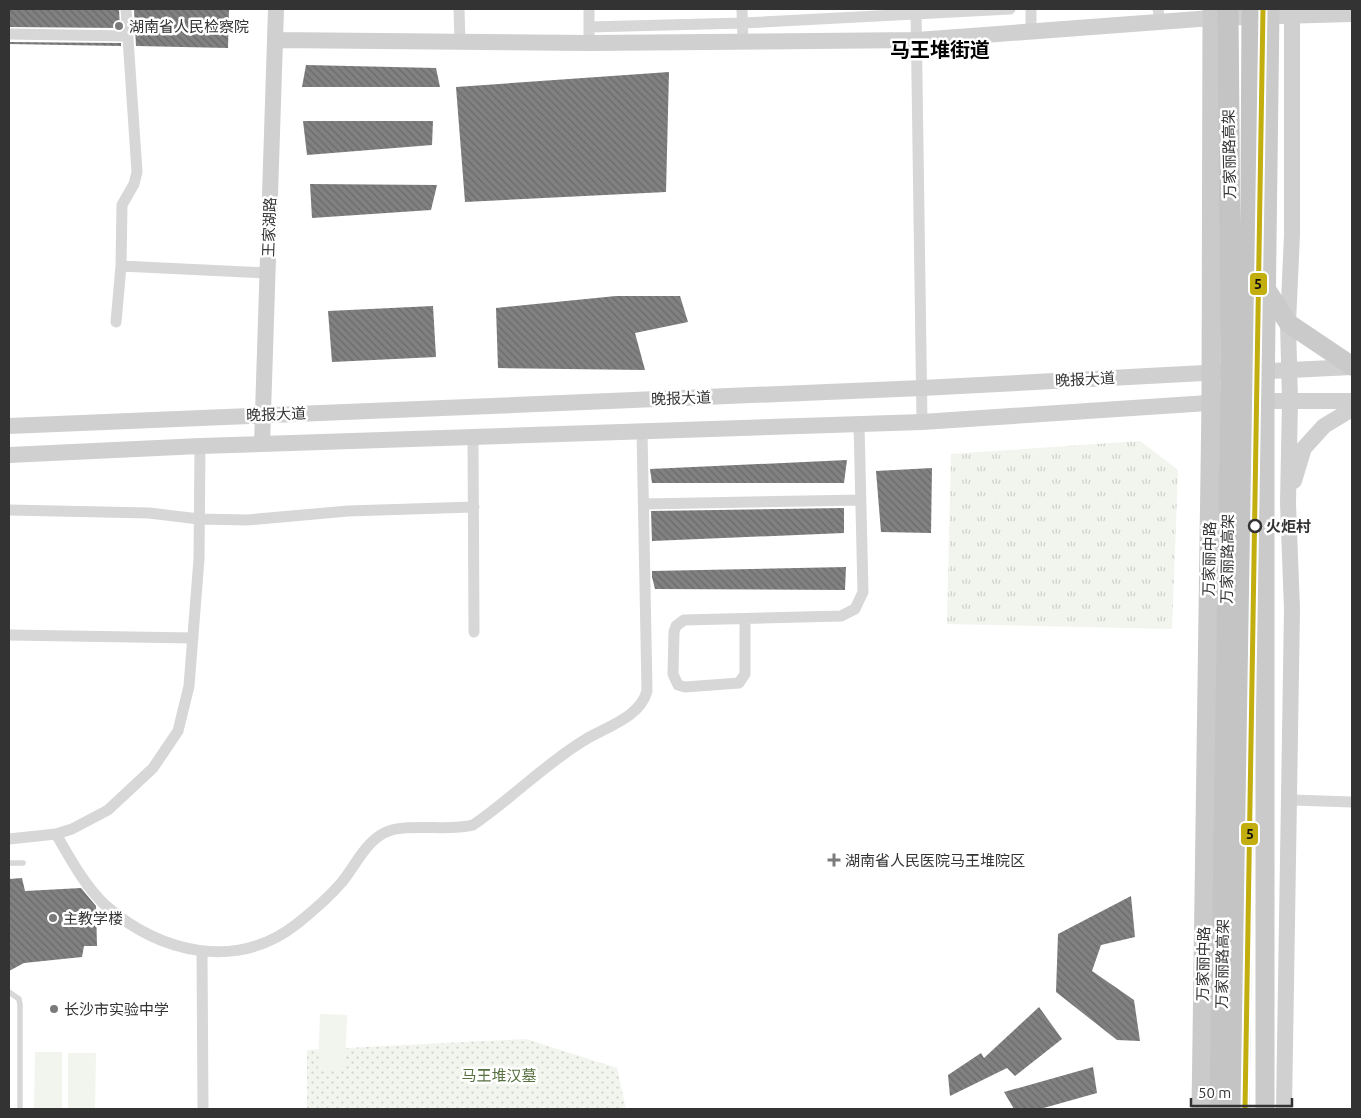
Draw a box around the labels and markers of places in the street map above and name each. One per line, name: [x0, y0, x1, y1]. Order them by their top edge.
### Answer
place label: 湖南省人民检察院: [129, 18, 249, 35]
marker: 湖南省人民检察院: [113, 20, 125, 32]
place label: 火炬村: [1266, 518, 1311, 535]
marker: 火炬村: [1248, 519, 1262, 533]
place label: 湖南省人民医院马王堆院区: [845, 852, 1025, 869]
marker: 湖南省人民医院马王堆院区: [827, 853, 841, 867]
place label: 主教学楼: [63, 910, 123, 927]
marker: 主教学楼: [47, 912, 59, 924]
place label: 长沙市实验中学: [64, 1001, 169, 1018]
marker: 长沙市实验中学: [48, 1003, 60, 1015]

